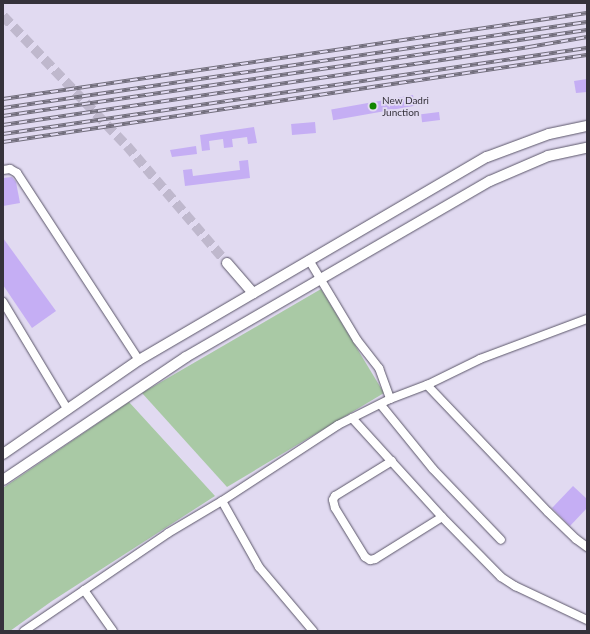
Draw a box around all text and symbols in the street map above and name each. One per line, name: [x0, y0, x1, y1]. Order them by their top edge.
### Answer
place label: New Dadri Junction: [382, 94, 429, 118]
marker: New Dadri Junction: [367, 100, 379, 112]

